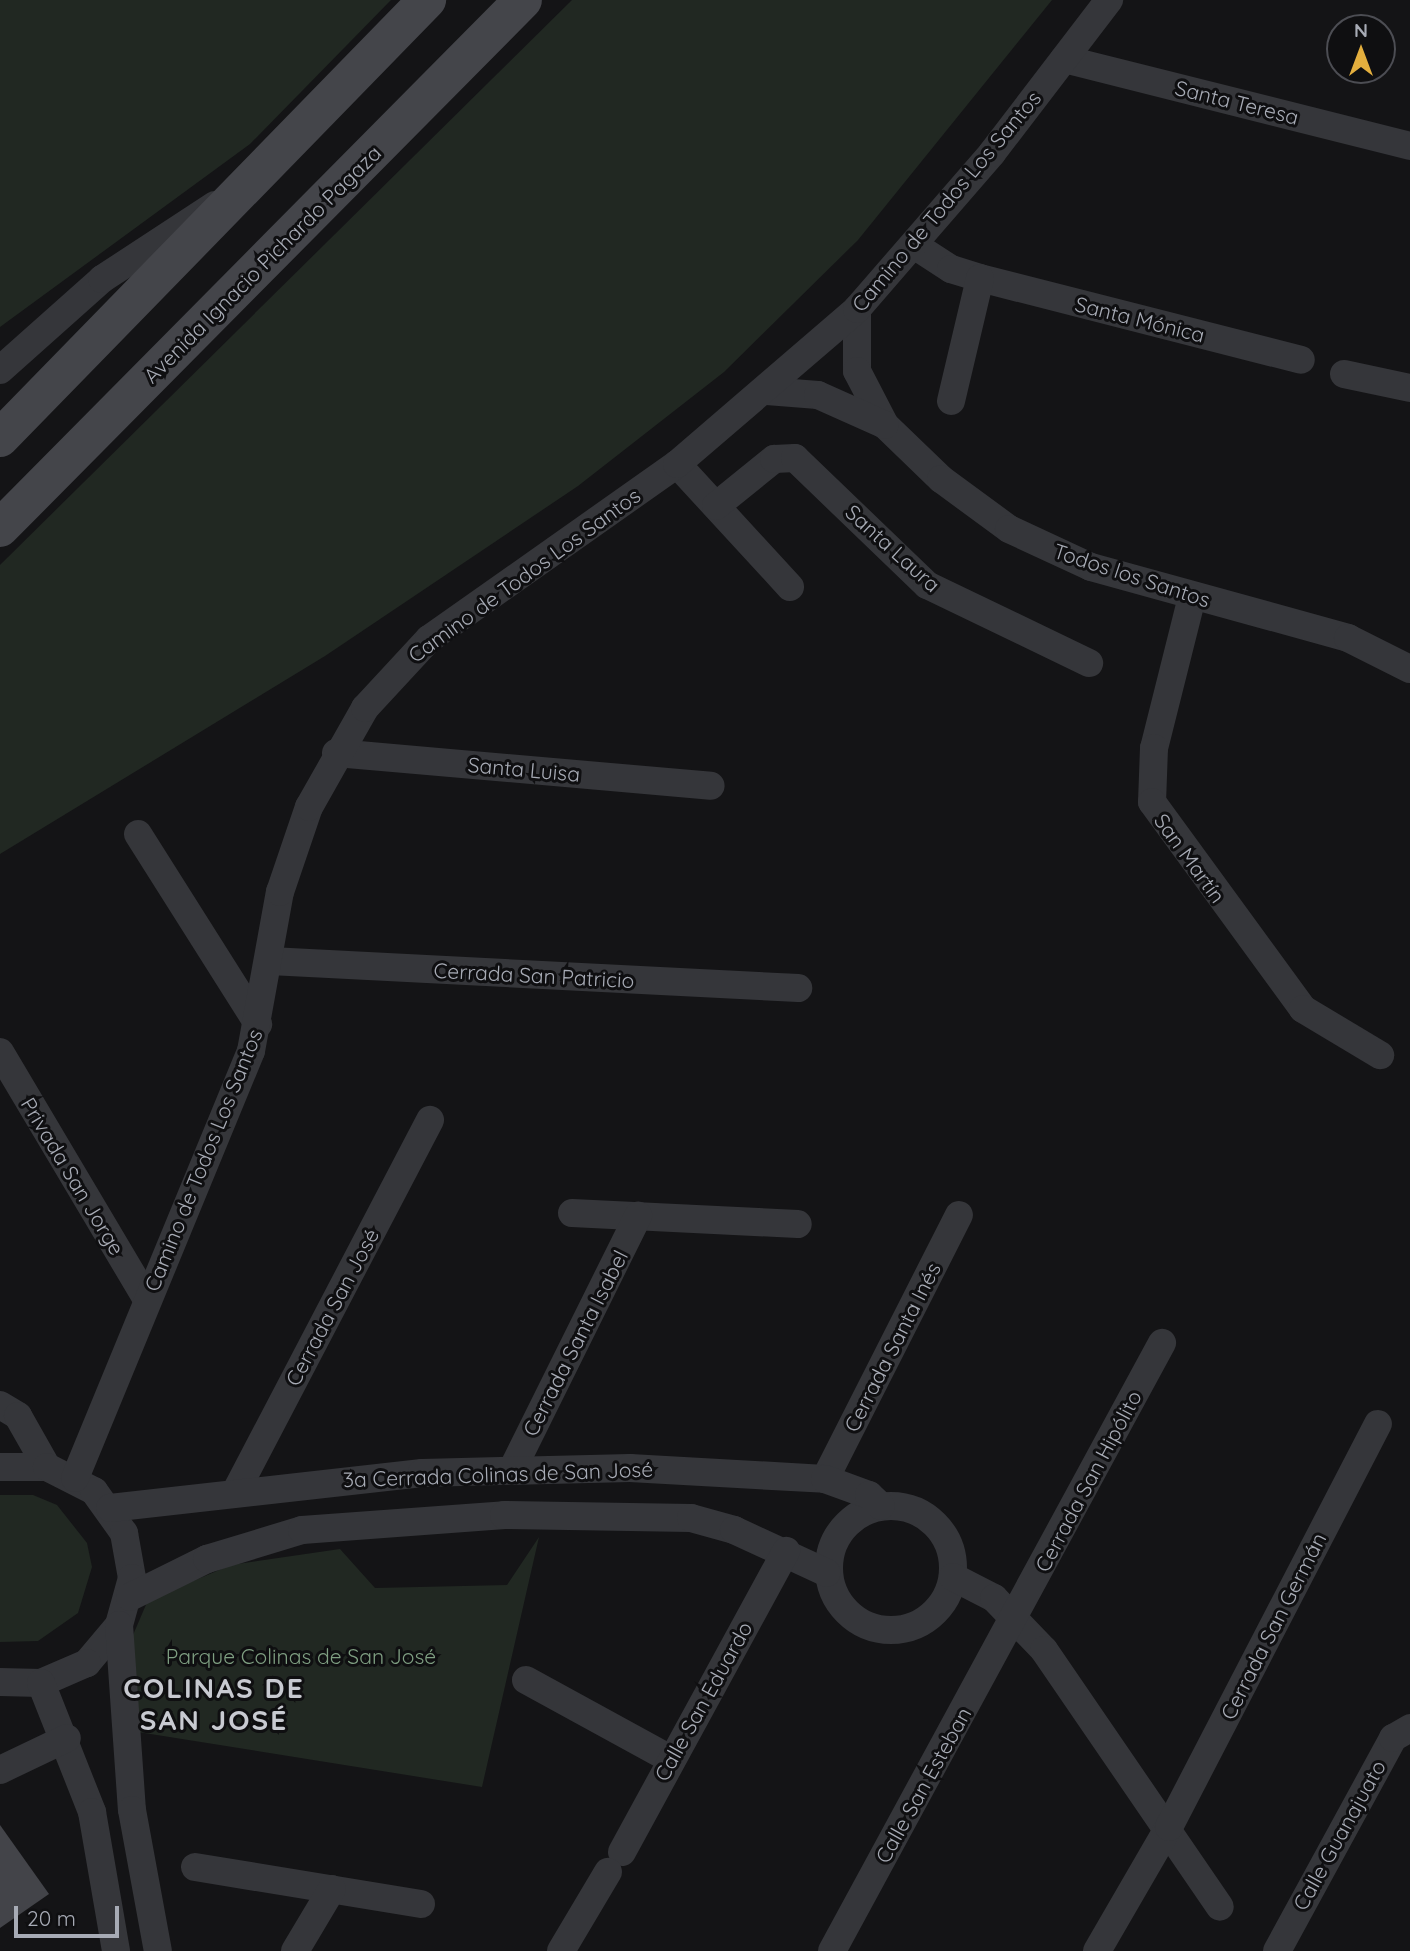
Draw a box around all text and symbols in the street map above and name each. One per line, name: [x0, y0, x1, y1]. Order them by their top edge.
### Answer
north arrow: [1326, 14, 1396, 84]
text: N: [1354, 18, 1368, 42]
street label: Santa Teresa: [1173, 74, 1301, 130]
street label: Camino de Todos Los Santos: [846, 85, 1046, 317]
street label: Avenida Ignacio Pichardo Pagaza: [138, 140, 386, 388]
street label: Santa Mónica: [1073, 291, 1207, 347]
street label: Camino de Todos Los Santos: [403, 482, 645, 668]
street label: Santa Laura: [841, 499, 945, 597]
street label: Todos los Santos: [1051, 538, 1213, 612]
street label: Santa Luisa: [467, 752, 581, 786]
street label: San Martín: [1149, 808, 1231, 908]
street label: Cerrada San Patricio: [433, 957, 635, 993]
street label: Camino de Todos Los Santos: [139, 1025, 267, 1295]
street label: Privada San Jorge: [16, 1093, 130, 1259]
street label: Cerrada San José: [280, 1224, 384, 1390]
street label: Cerrada Santa Isabel: [517, 1246, 633, 1440]
street label: Cerrada Santa Inés: [838, 1258, 946, 1436]
street label: Cerrada San Hipólito: [1029, 1386, 1147, 1576]
street label: 3a Cerrada Colinas de San José: [343, 1456, 653, 1492]
street label: Cerrada San Germán: [1215, 1528, 1331, 1724]
street label: Calle San Eduardo: [649, 1617, 757, 1785]
park label: Parque Colinas de San José: [166, 1643, 436, 1669]
district label: COLINAS DE SAN JOSÉ: [125, 1671, 303, 1737]
street label: Calle San Esteban: [870, 1703, 976, 1867]
street label: Calle Guanajuato: [1287, 1756, 1391, 1914]
scale bar: [18, 1892, 122, 1936]
text: 20 m: [27, 1905, 76, 1931]

